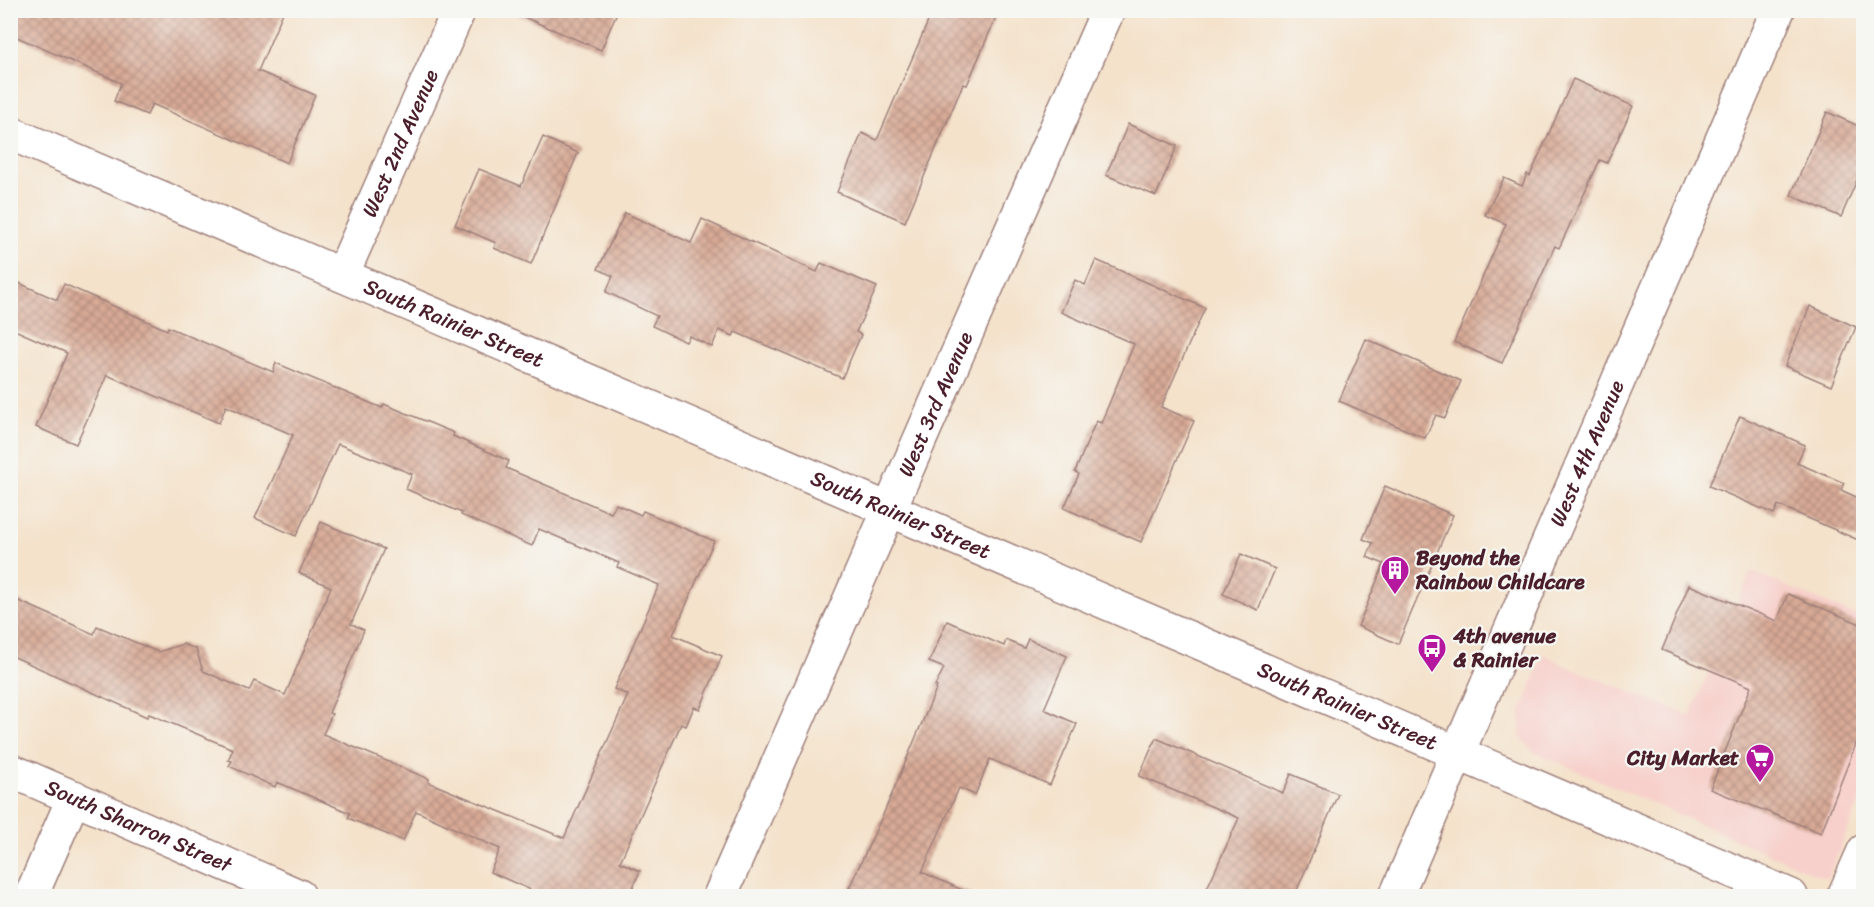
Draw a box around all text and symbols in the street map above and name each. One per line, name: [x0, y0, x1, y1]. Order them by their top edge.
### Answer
street label: West 2nd Avenue: [351, 63, 450, 223]
street label: South Rainier Street: [358, 268, 550, 379]
street label: West 3rd Avenue: [887, 325, 984, 483]
street label: West 4th Avenue: [1538, 374, 1635, 533]
street label: South Rainier Street: [804, 459, 997, 570]
place label: Beyond the Rainbow Childcare: [1415, 539, 1586, 601]
building icon: Beyond the Rainbow Childcare: [1379, 554, 1411, 596]
place label: 4th avenue & Rainier: [1452, 617, 1556, 679]
bus stop icon: 4th avenue & Rainier: [1416, 632, 1448, 674]
street label: South Rainier Street: [1251, 650, 1444, 761]
place label: City Market: [1626, 739, 1740, 777]
supermarket icon: City Market: [1744, 742, 1776, 784]
street label: South Sharron Street: [39, 768, 239, 884]

